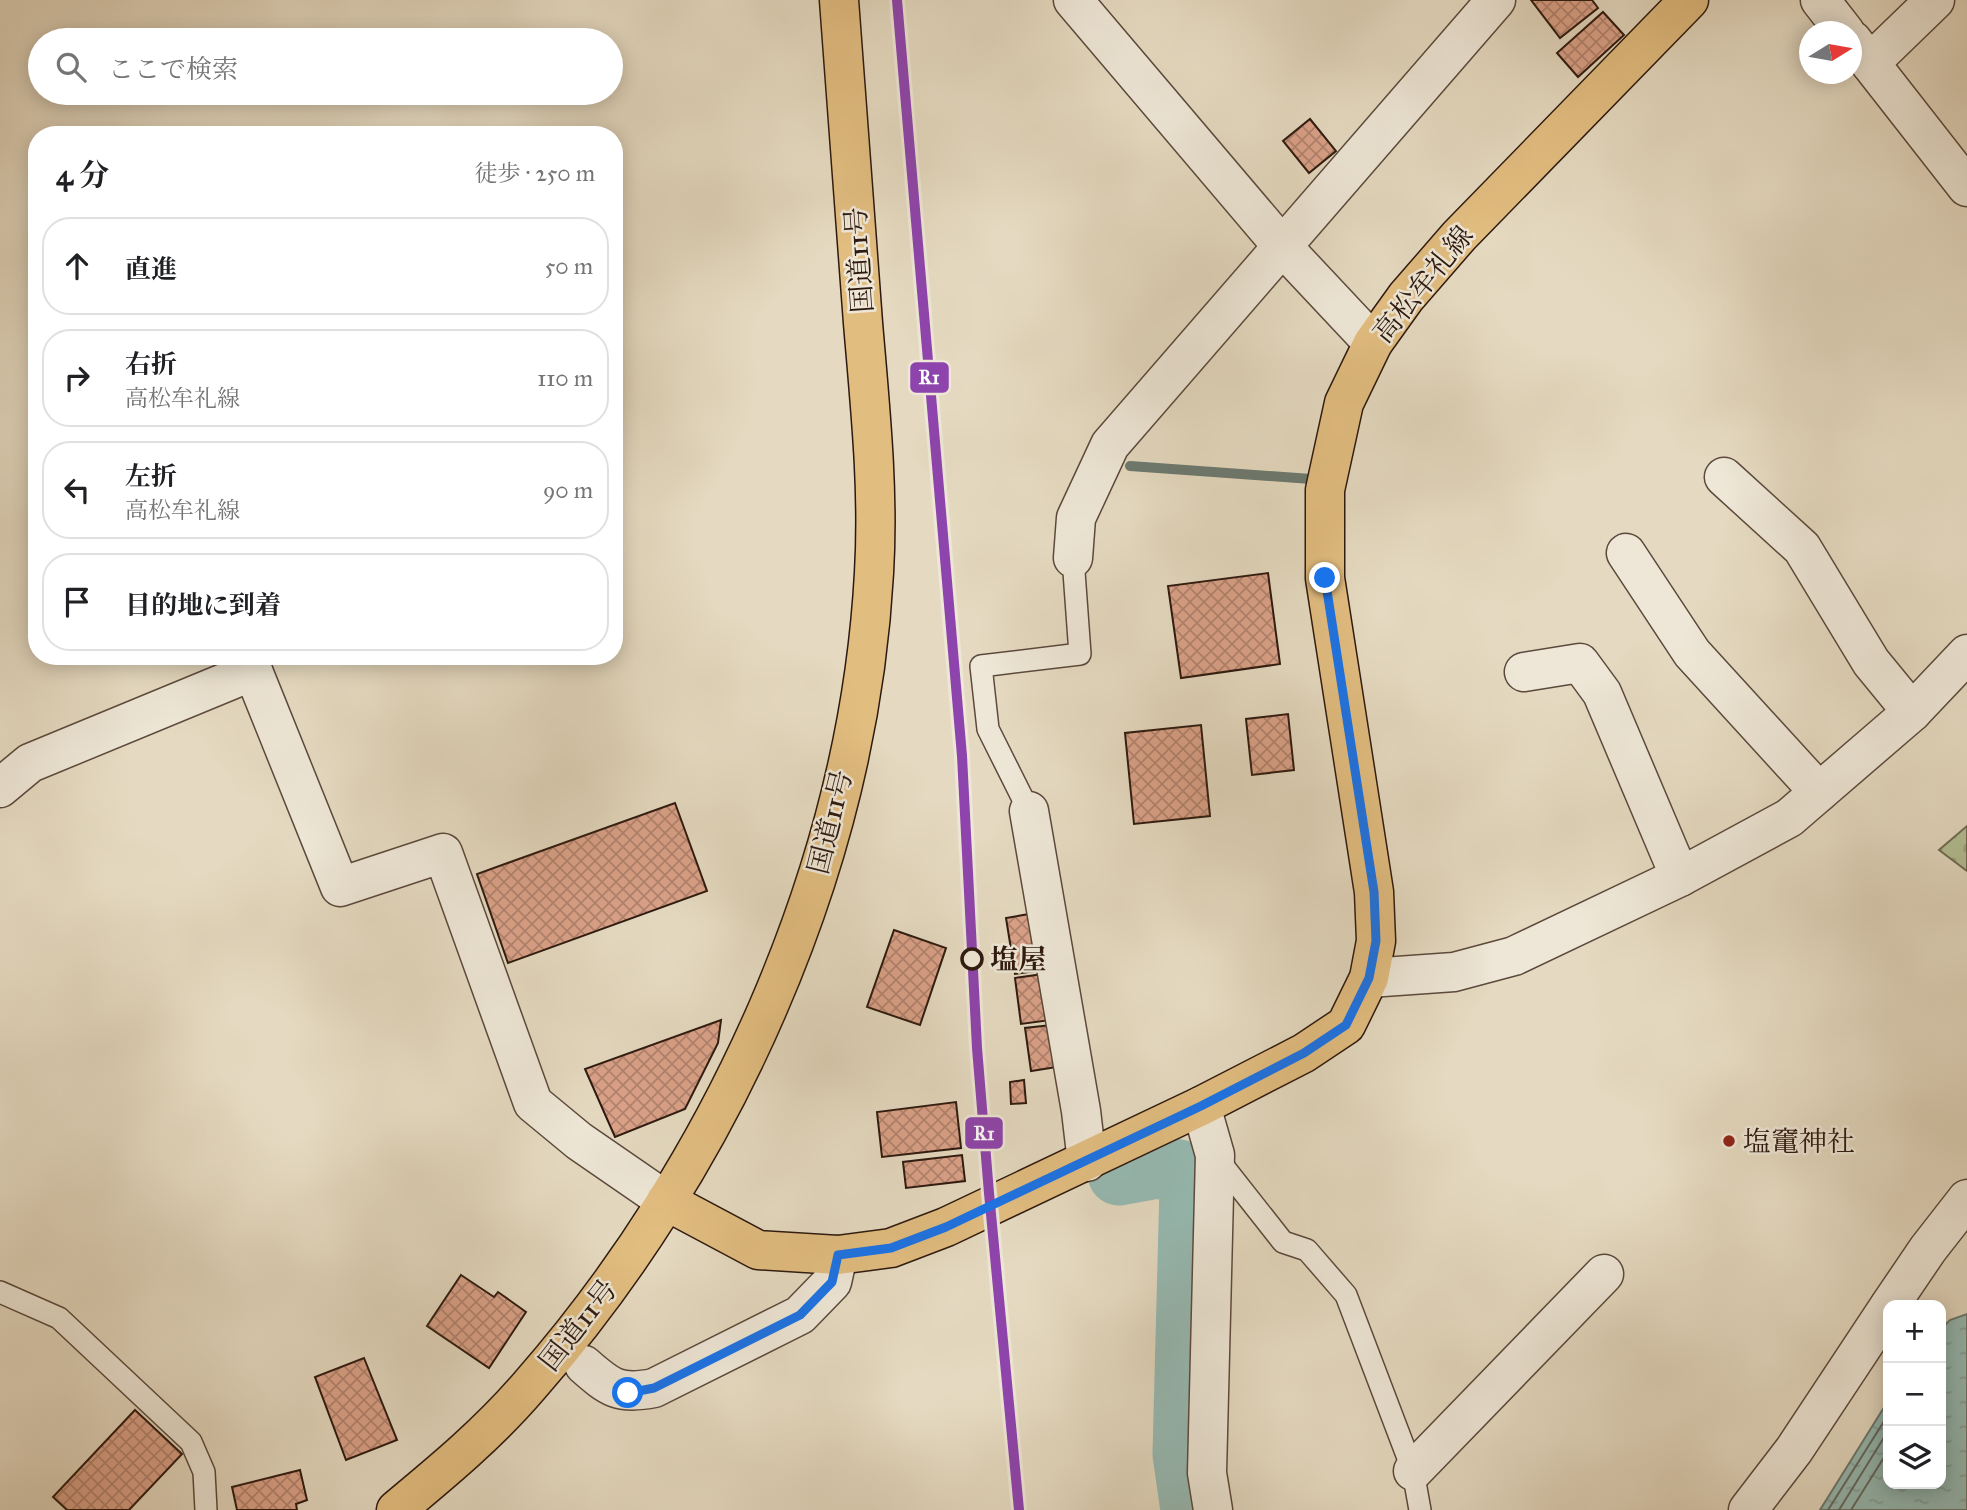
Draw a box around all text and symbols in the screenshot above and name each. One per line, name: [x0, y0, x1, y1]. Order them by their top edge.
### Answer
north arrow: [1799, 21, 1862, 84]
search box: [28, 28, 623, 105]
icon: search: [52, 48, 90, 86]
text: ここで検索: [108, 53, 238, 85]
text: 4 分: [56, 157, 109, 193]
text: 徒歩 · 250 m: [475, 159, 595, 187]
street label: 国道11号: [838, 206, 880, 314]
street label: 高松牟礼線: [1365, 219, 1481, 349]
icon: ahead: [58, 247, 96, 285]
text: 50 m: [545, 252, 593, 280]
text: 直進: [125, 253, 177, 285]
text: 右折: [125, 348, 177, 380]
icon: right: [58, 359, 96, 397]
line badge: R1: [909, 361, 950, 394]
text: 110 m: [537, 364, 593, 392]
text: R1: [919, 366, 940, 389]
text: 高松牟礼線: [125, 384, 240, 412]
text: 左折: [125, 460, 177, 492]
icon: left: [58, 471, 96, 509]
text: 90 m: [543, 476, 593, 504]
text: 高松牟礼線: [125, 496, 240, 524]
route end: [1309, 562, 1340, 593]
icon: arrive: [58, 583, 96, 621]
text: 目的地に到着: [125, 589, 281, 621]
street label: 国道11号: [800, 766, 860, 878]
place label: 塩屋: [990, 942, 1046, 977]
marker: 塩屋: [961, 948, 983, 970]
line badge: R1: [964, 1116, 1004, 1150]
text: R1: [974, 1122, 995, 1145]
place label: 塩竃神社: [1743, 1124, 1855, 1159]
marker: 塩竃神社: [1721, 1133, 1737, 1149]
street label: 国道11号: [532, 1272, 624, 1378]
map controls: [1883, 1300, 1946, 1489]
button: +: [1883, 1300, 1946, 1363]
button: −: [1883, 1363, 1946, 1426]
route start: [612, 1377, 643, 1408]
button: layers: [1883, 1426, 1946, 1489]

